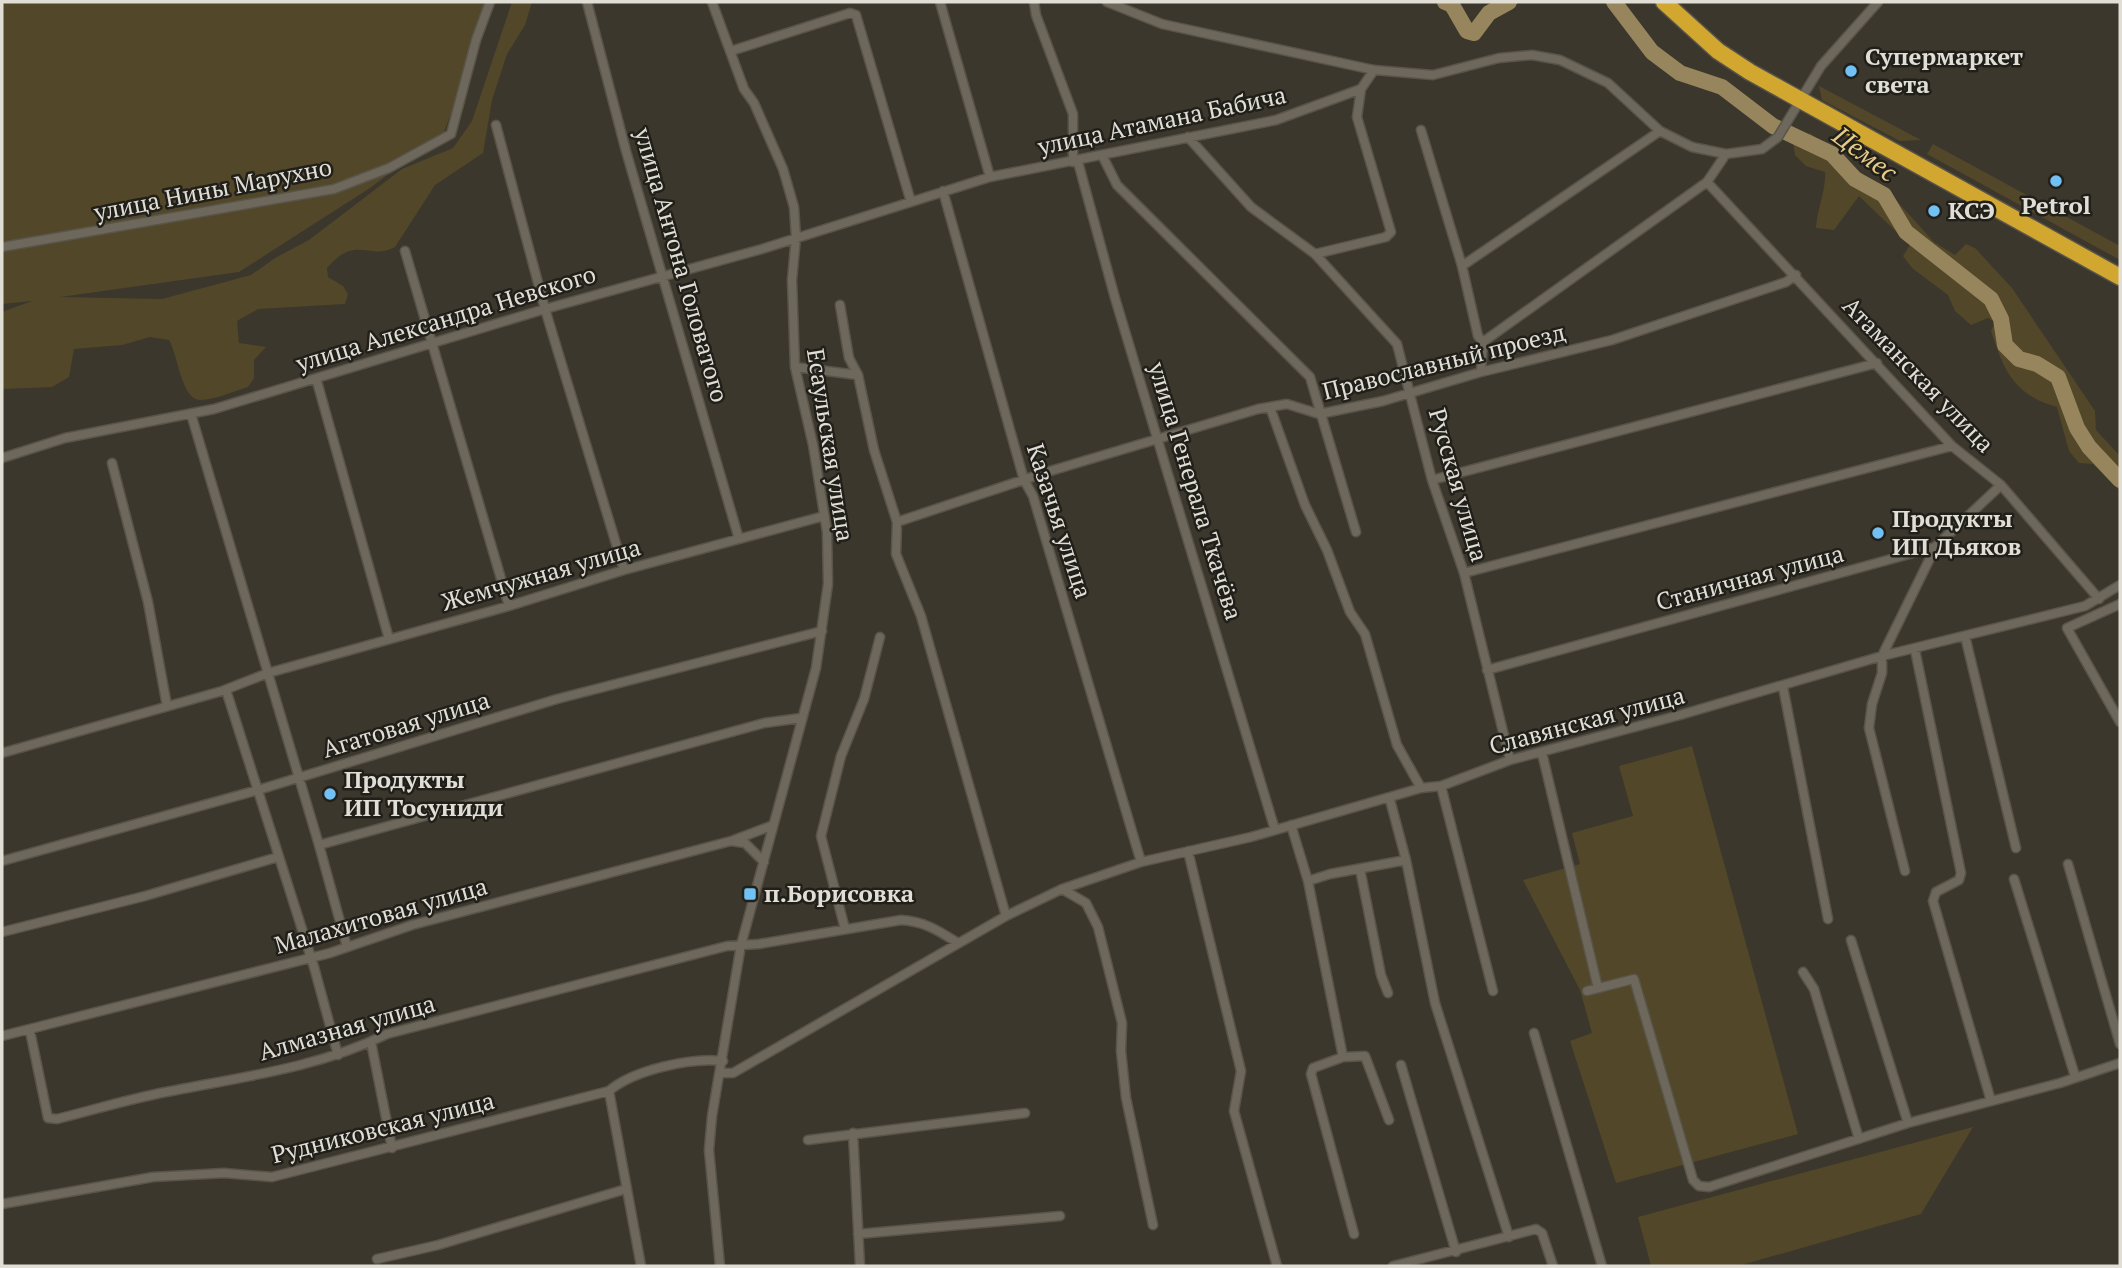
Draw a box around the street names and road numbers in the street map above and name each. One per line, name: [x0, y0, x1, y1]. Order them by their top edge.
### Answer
street label: улица Атамана Бабича: [1034, 78, 1289, 162]
street label: улица Антона Головатого: [627, 123, 736, 406]
street label: улица Нины Марухно: [90, 150, 334, 228]
street label: улица Александра Невского: [291, 257, 600, 379]
street label: Атаманская улица: [1836, 290, 2001, 459]
street label: Православный проезд: [1319, 315, 1569, 407]
street label: Есаульская улица: [800, 346, 862, 544]
street label: улица Генерала Ткачёва: [1141, 357, 1250, 624]
street label: Русская улица: [1422, 404, 1496, 565]
street label: Казачья улица: [1020, 439, 1100, 602]
street label: Жемчужная улица: [437, 530, 644, 618]
street label: Станичная улица: [1652, 537, 1847, 617]
street label: Славянская улица: [1485, 679, 1688, 762]
street label: Агатовая улица: [318, 683, 493, 765]
street label: Малахитовая улица: [271, 869, 491, 961]
street label: Алмазная улица: [255, 987, 439, 1068]
street label: Рудниковская улица: [268, 1084, 498, 1170]

